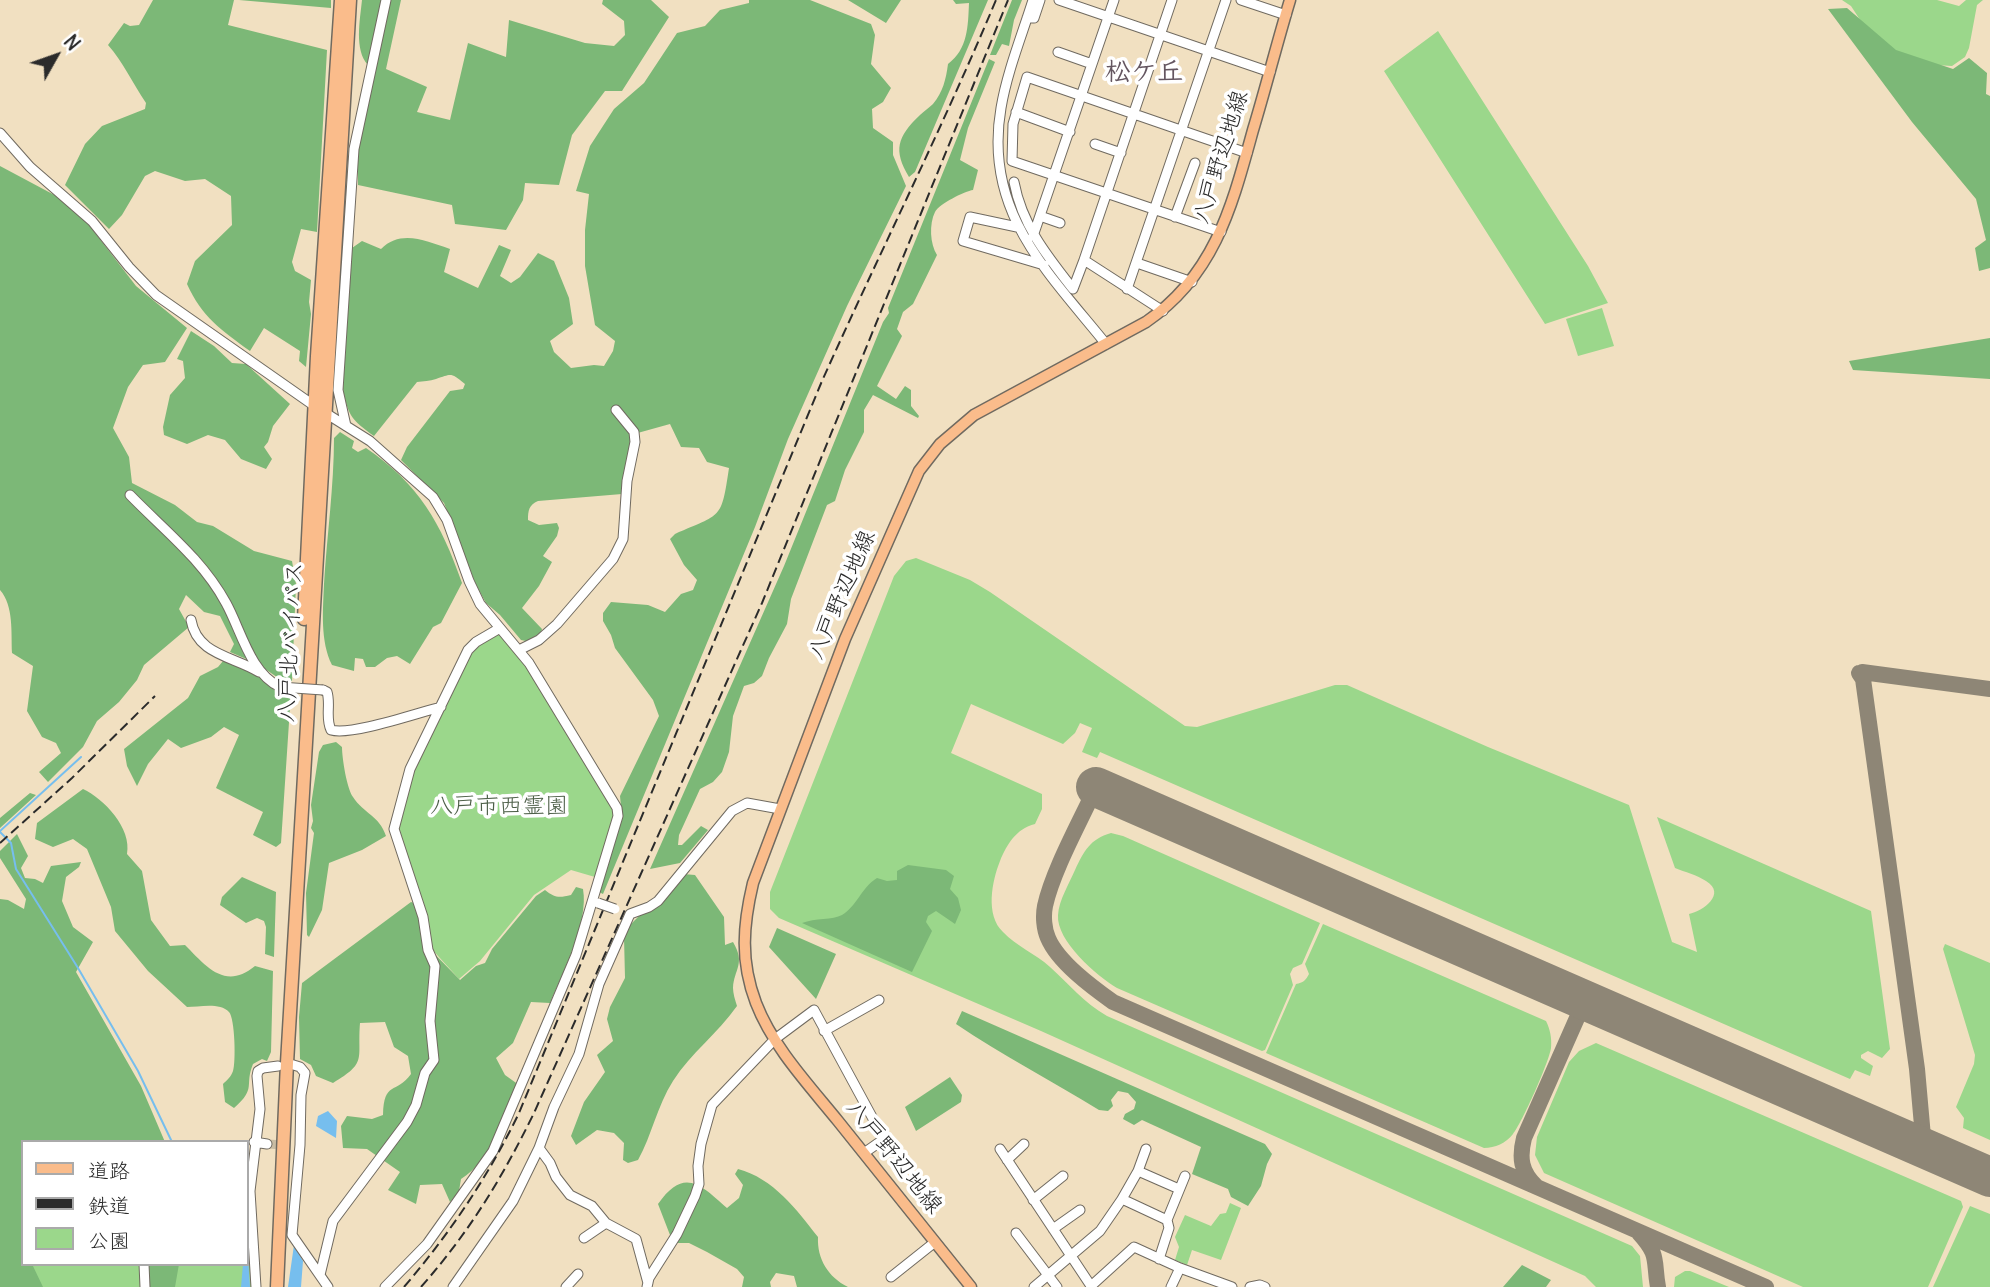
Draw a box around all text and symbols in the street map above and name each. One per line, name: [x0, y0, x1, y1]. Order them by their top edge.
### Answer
north arrow: [21, 21, 91, 91]
text: N: [59, 30, 85, 55]
district label: 松ケ丘: [1105, 57, 1183, 89]
street label: 八戸野辺地線: [1188, 87, 1254, 227]
street label: 八戸野辺地線: [802, 526, 882, 664]
street label: 八戸北バイパス: [273, 561, 309, 723]
park label: 八戸市西霊園: [430, 792, 568, 820]
street label: 八戸野辺地線: [840, 1095, 948, 1219]
legend: [21, 1140, 248, 1266]
text: 道路: [88, 1157, 130, 1184]
text: 鉄道: [88, 1192, 130, 1219]
text: 公園: [88, 1227, 130, 1254]

